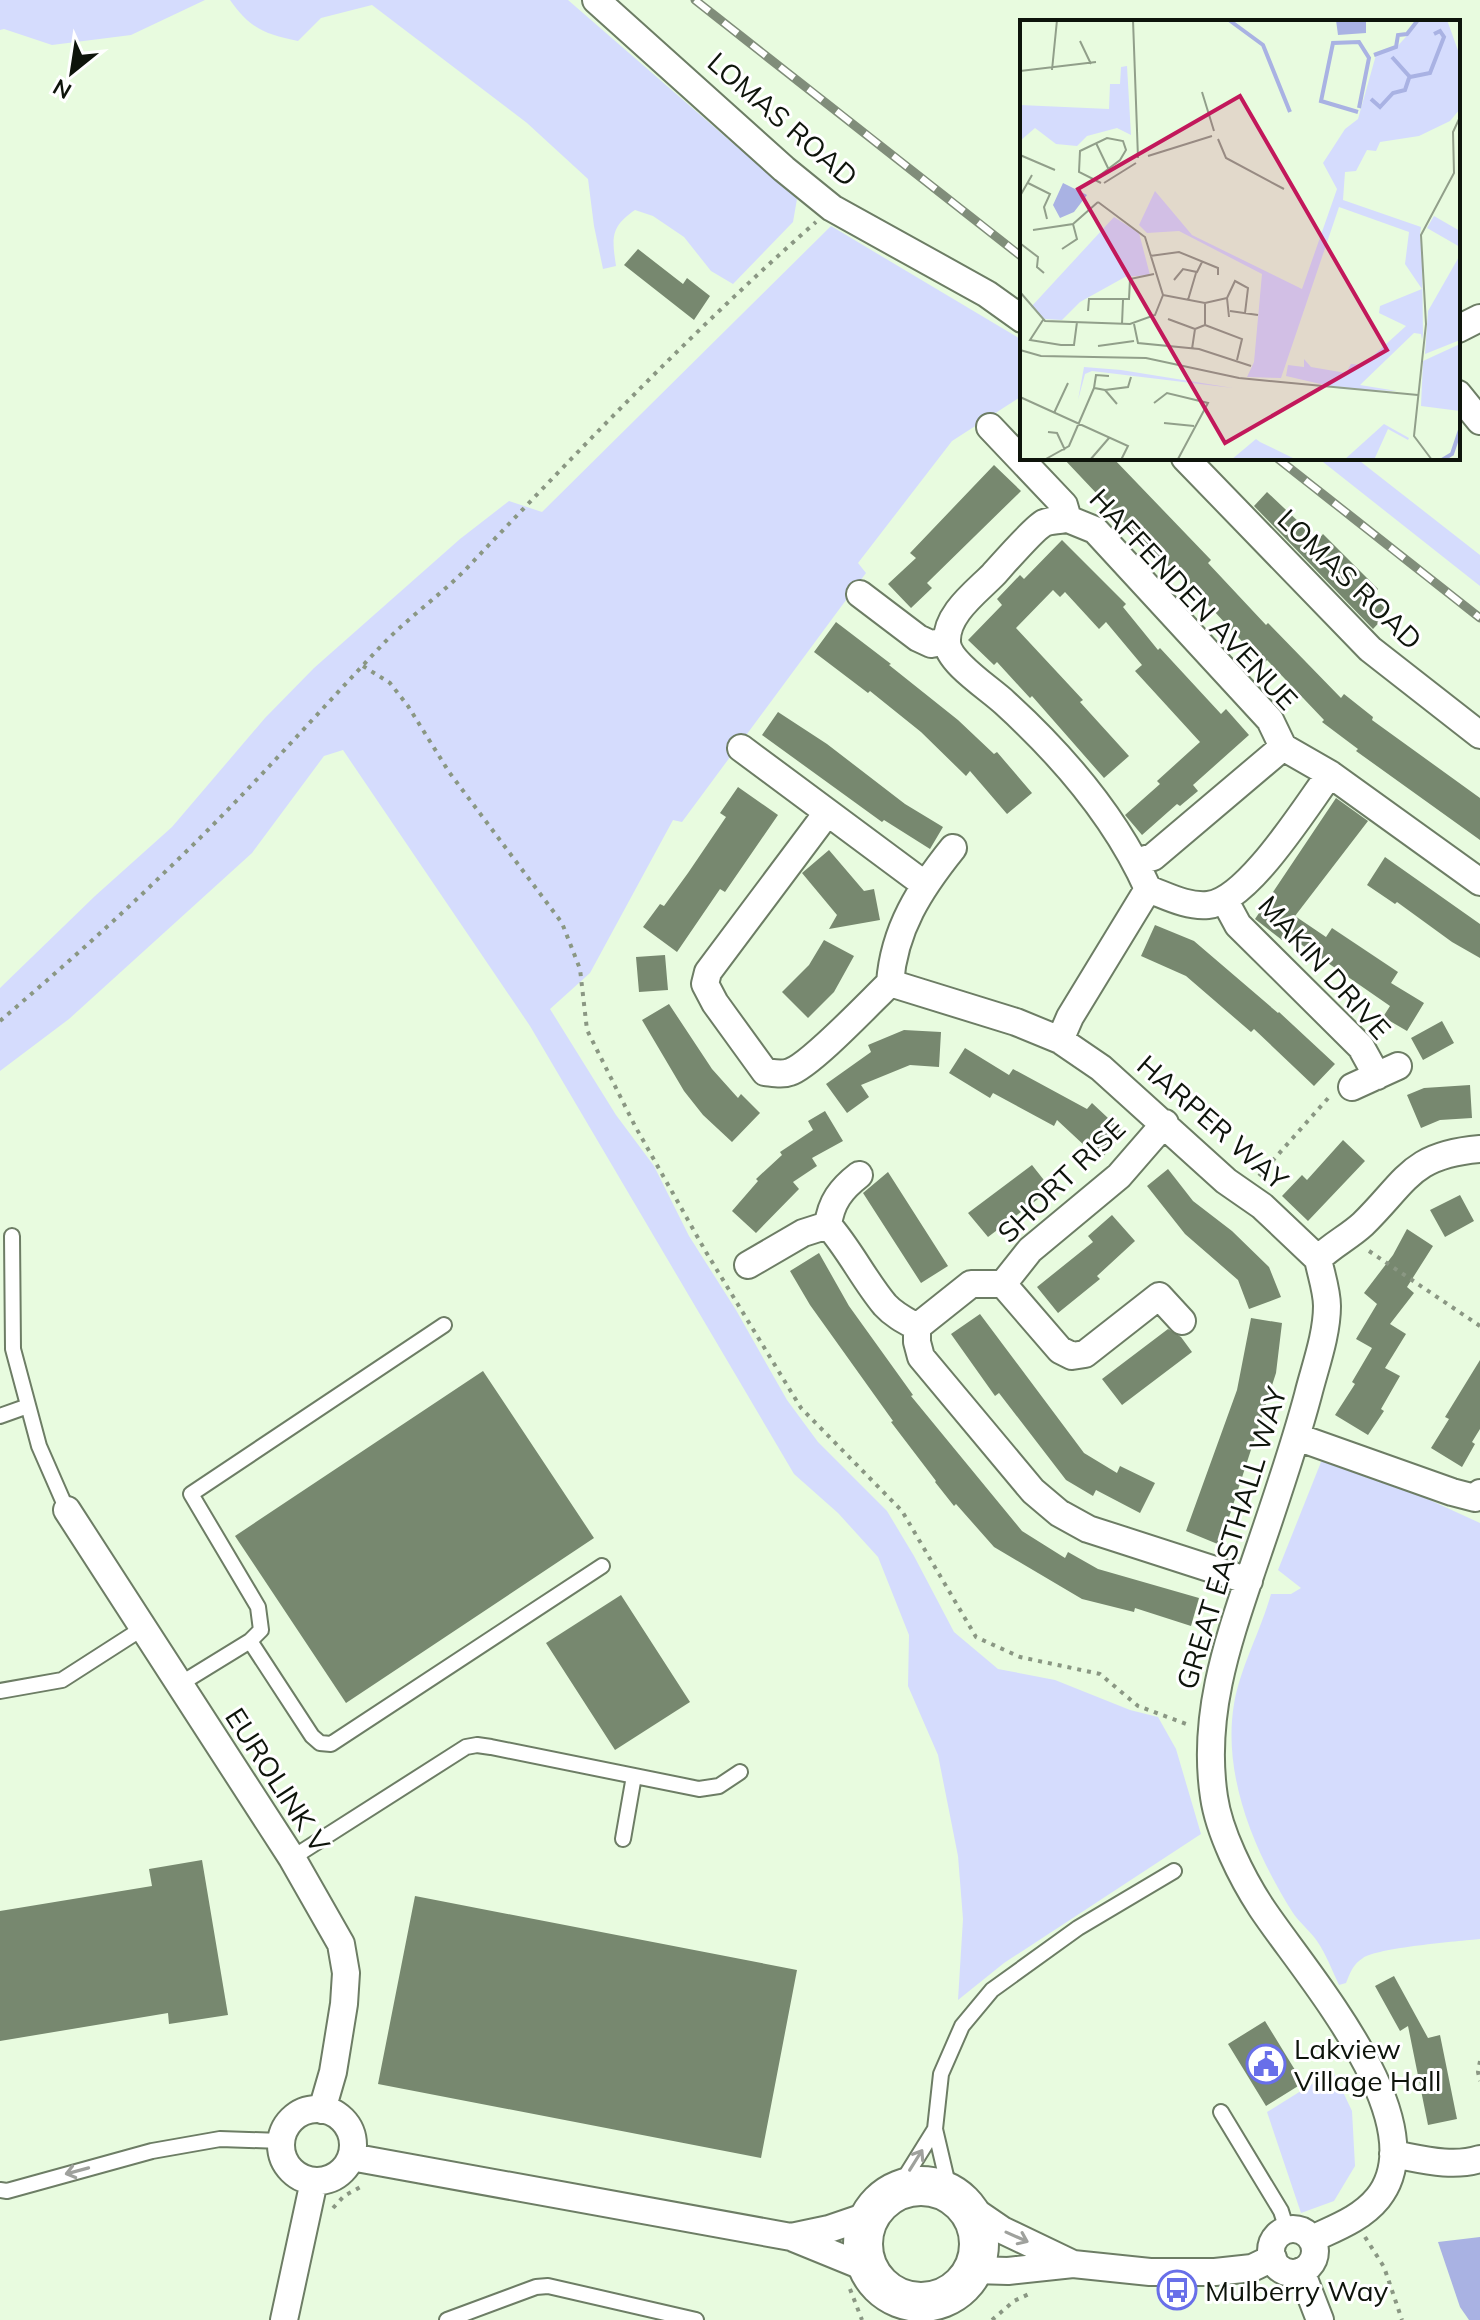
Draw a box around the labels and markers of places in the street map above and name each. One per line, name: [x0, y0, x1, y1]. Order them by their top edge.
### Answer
place label: Lakview Village Hall: [1294, 2031, 1441, 2098]
public building icon: Lakview Village Hall: [1245, 2043, 1287, 2085]
bus stop icon: Mulberry Way: [1156, 2269, 1198, 2311]
place label: Mulberry Way: [1205, 2273, 1388, 2308]

